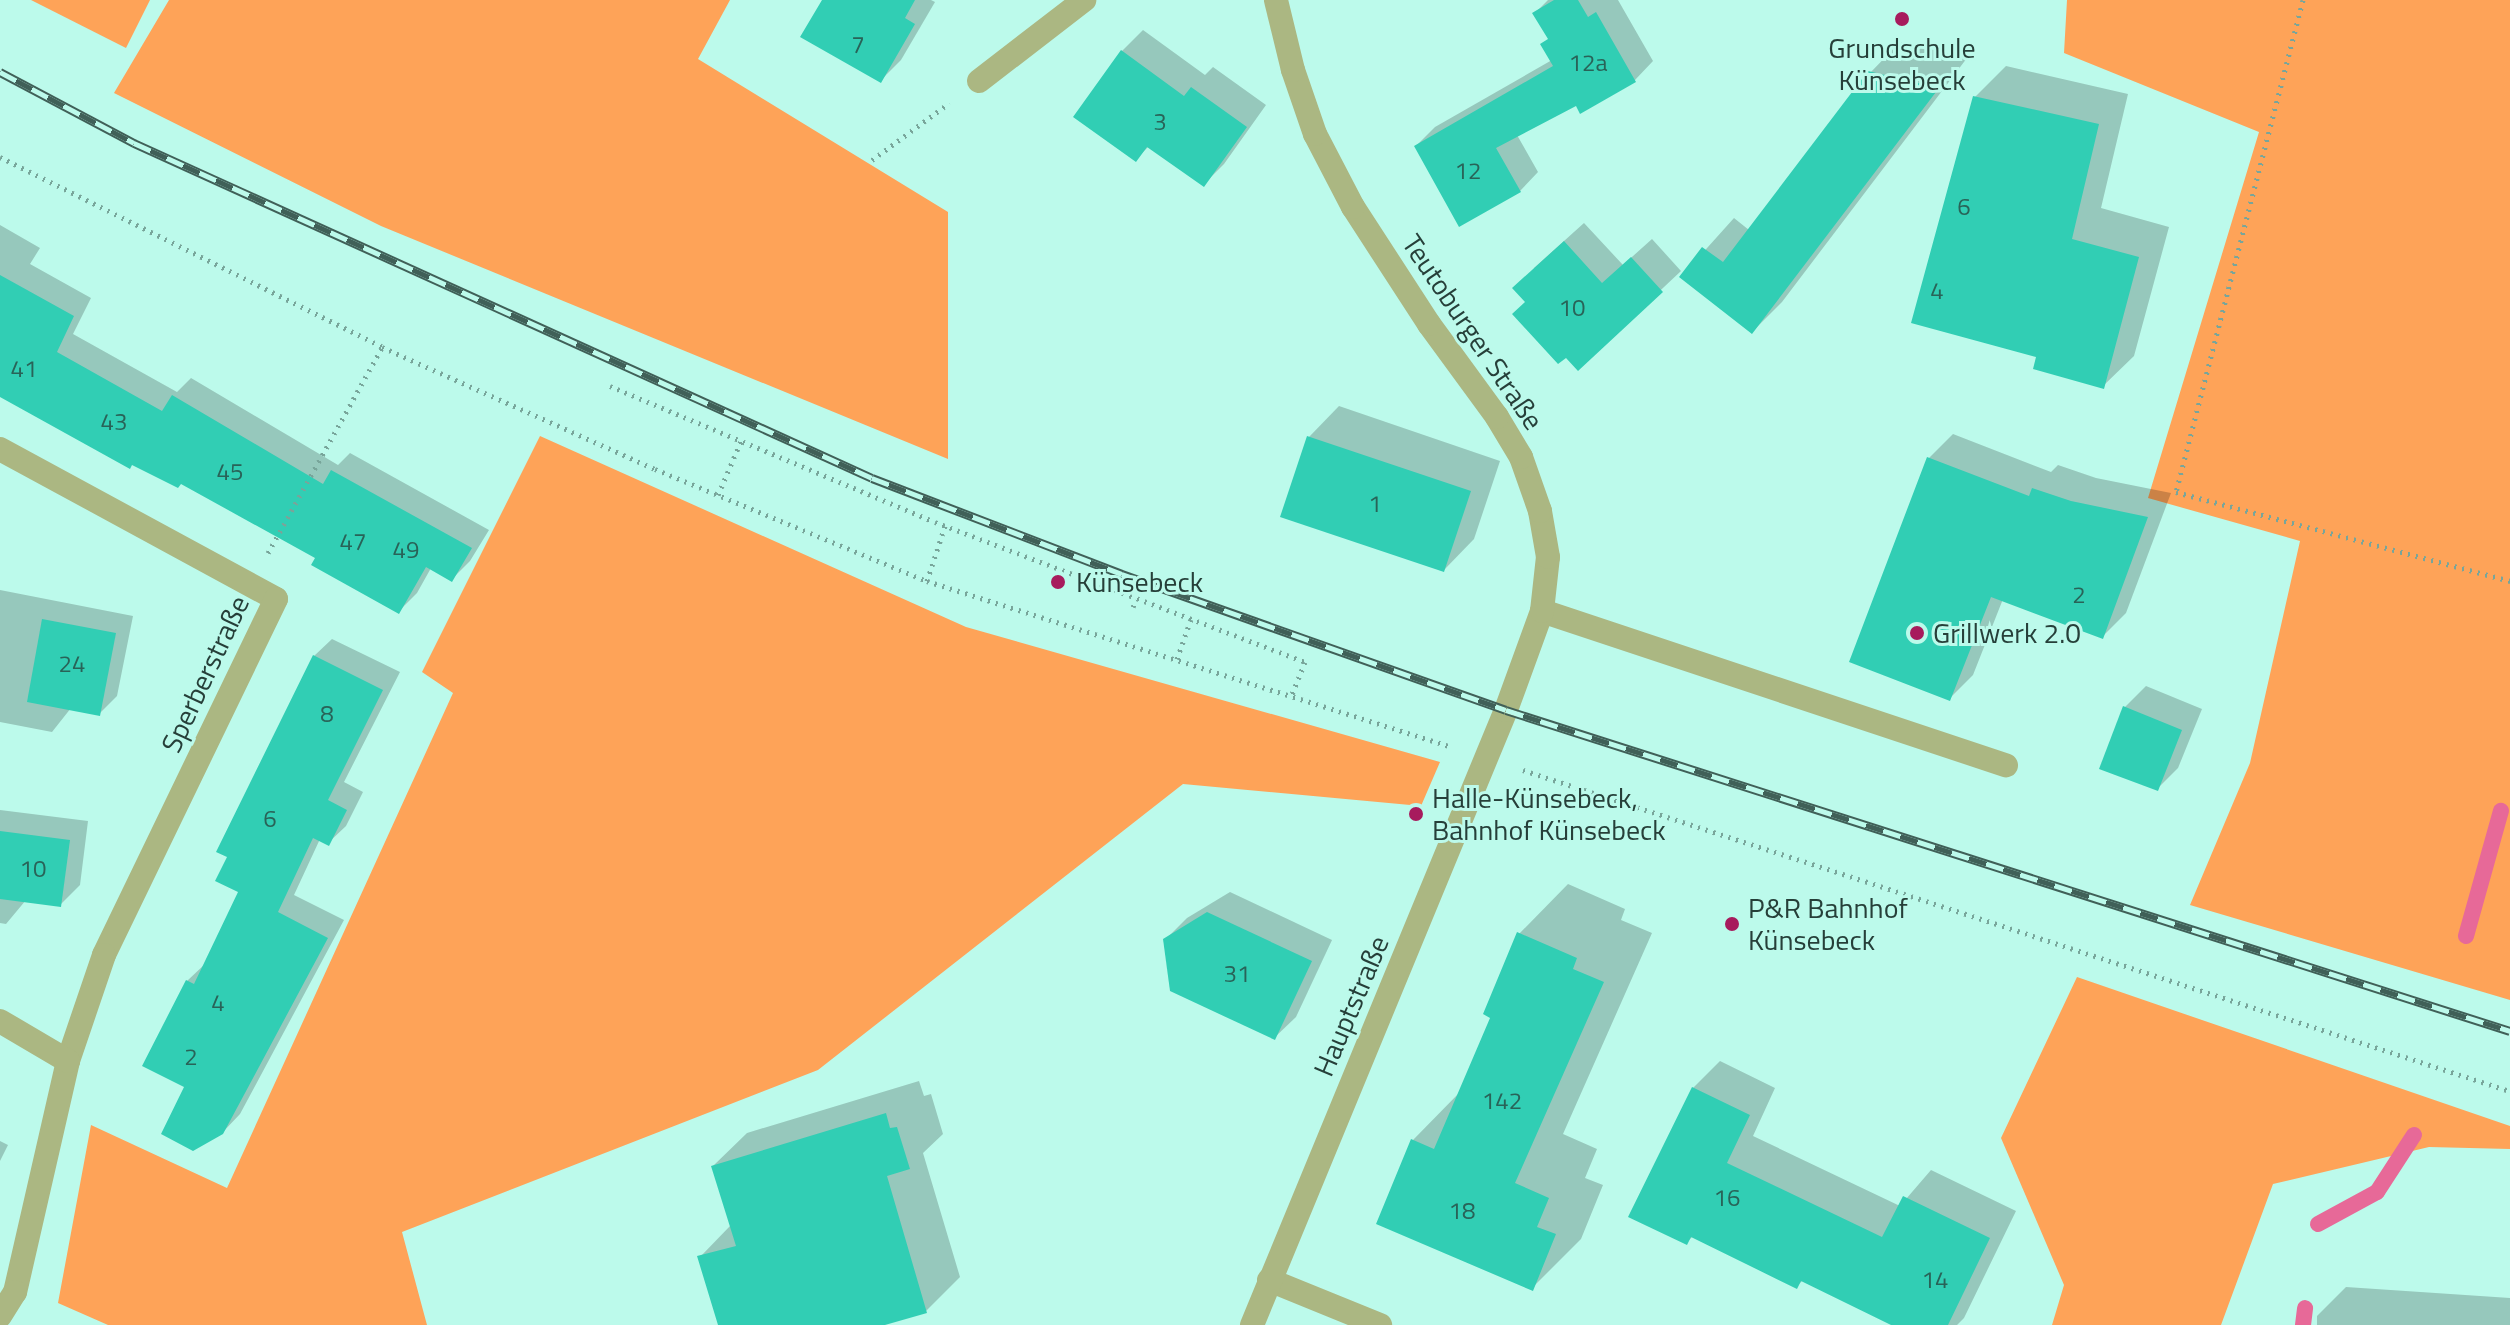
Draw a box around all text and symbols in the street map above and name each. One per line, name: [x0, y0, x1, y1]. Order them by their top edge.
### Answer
marker: Grundschule Künsebeck: [1893, 10, 1911, 28]
house number: 7: [851, 31, 865, 59]
place label: Grundschule Künsebeck: [1828, 31, 1976, 97]
house number: 12a: [1569, 49, 1607, 77]
house number: 3: [1153, 108, 1167, 136]
house number: 12: [1455, 157, 1481, 185]
house number: 6: [1957, 193, 1971, 221]
street label: Teutoburger Straße: [1395, 228, 1551, 436]
house number: 4: [1930, 277, 1944, 305]
house number: 10: [1559, 294, 1585, 322]
house number: 41: [11, 355, 37, 383]
house number: 43: [101, 408, 127, 436]
house number: 45: [217, 458, 243, 486]
house number: 1: [1368, 490, 1382, 518]
house number: 47: [340, 528, 366, 556]
house number: 49: [393, 536, 419, 564]
place label: Künsebeck: [1076, 565, 1203, 599]
marker: Künsebeck: [1047, 571, 1069, 593]
house number: 2: [2072, 581, 2086, 609]
street label: Sperberstraße: [154, 590, 256, 758]
place label: Grillwerk 2.0: [1933, 616, 2081, 650]
marker: Grillwerk 2.0: [1908, 624, 1926, 642]
house number: 24: [59, 650, 85, 678]
house number: 8: [320, 700, 334, 728]
place label: Halle-Künsebeck, Bahnhof Künsebeck: [1432, 781, 1666, 847]
house number: 6: [263, 805, 277, 833]
marker: Halle-Künsebeck, Bahnhof Künsebeck: [1407, 805, 1425, 823]
house number: 10: [20, 855, 46, 883]
place label: P&R Bahnhof Künsebeck: [1748, 891, 1908, 957]
marker: P&R Bahnhof Künsebeck: [1723, 915, 1741, 933]
street label: Hauptstraße: [1306, 931, 1396, 1081]
house number: 31: [1224, 960, 1250, 988]
house number: 4: [211, 989, 225, 1017]
house number: 2: [184, 1043, 198, 1071]
house number: 142: [1482, 1087, 1522, 1115]
house number: 16: [1714, 1184, 1740, 1212]
house number: 18: [1449, 1197, 1475, 1225]
house number: 14: [1922, 1266, 1948, 1294]

